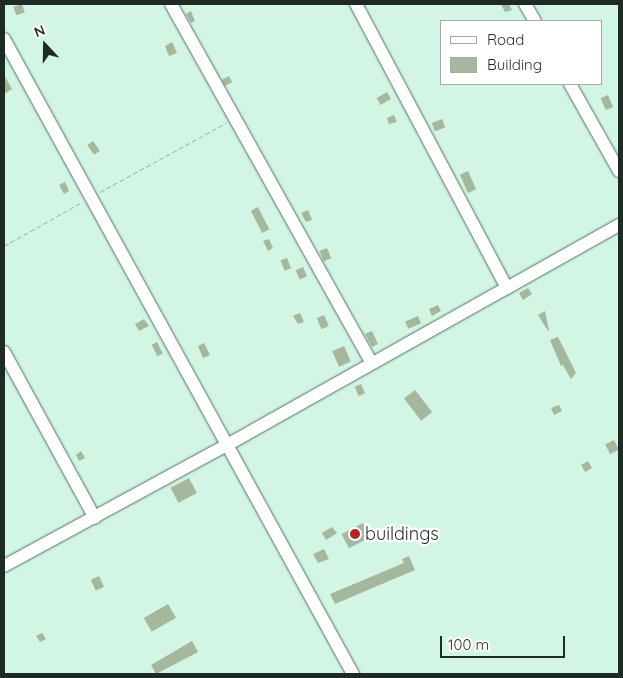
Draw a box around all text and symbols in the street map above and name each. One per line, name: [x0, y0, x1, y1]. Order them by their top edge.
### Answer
north arrow: [20, 20, 70, 70]
legend: [440, 20, 603, 85]
text: N: [32, 21, 48, 41]
text: Road: [487, 30, 524, 49]
text: Building: [487, 55, 542, 74]
place label: buildings: [365, 523, 439, 545]
marker: buildings: [349, 528, 361, 540]
scale bar: [443, 626, 568, 658]
text: 100 m: [448, 635, 489, 654]

